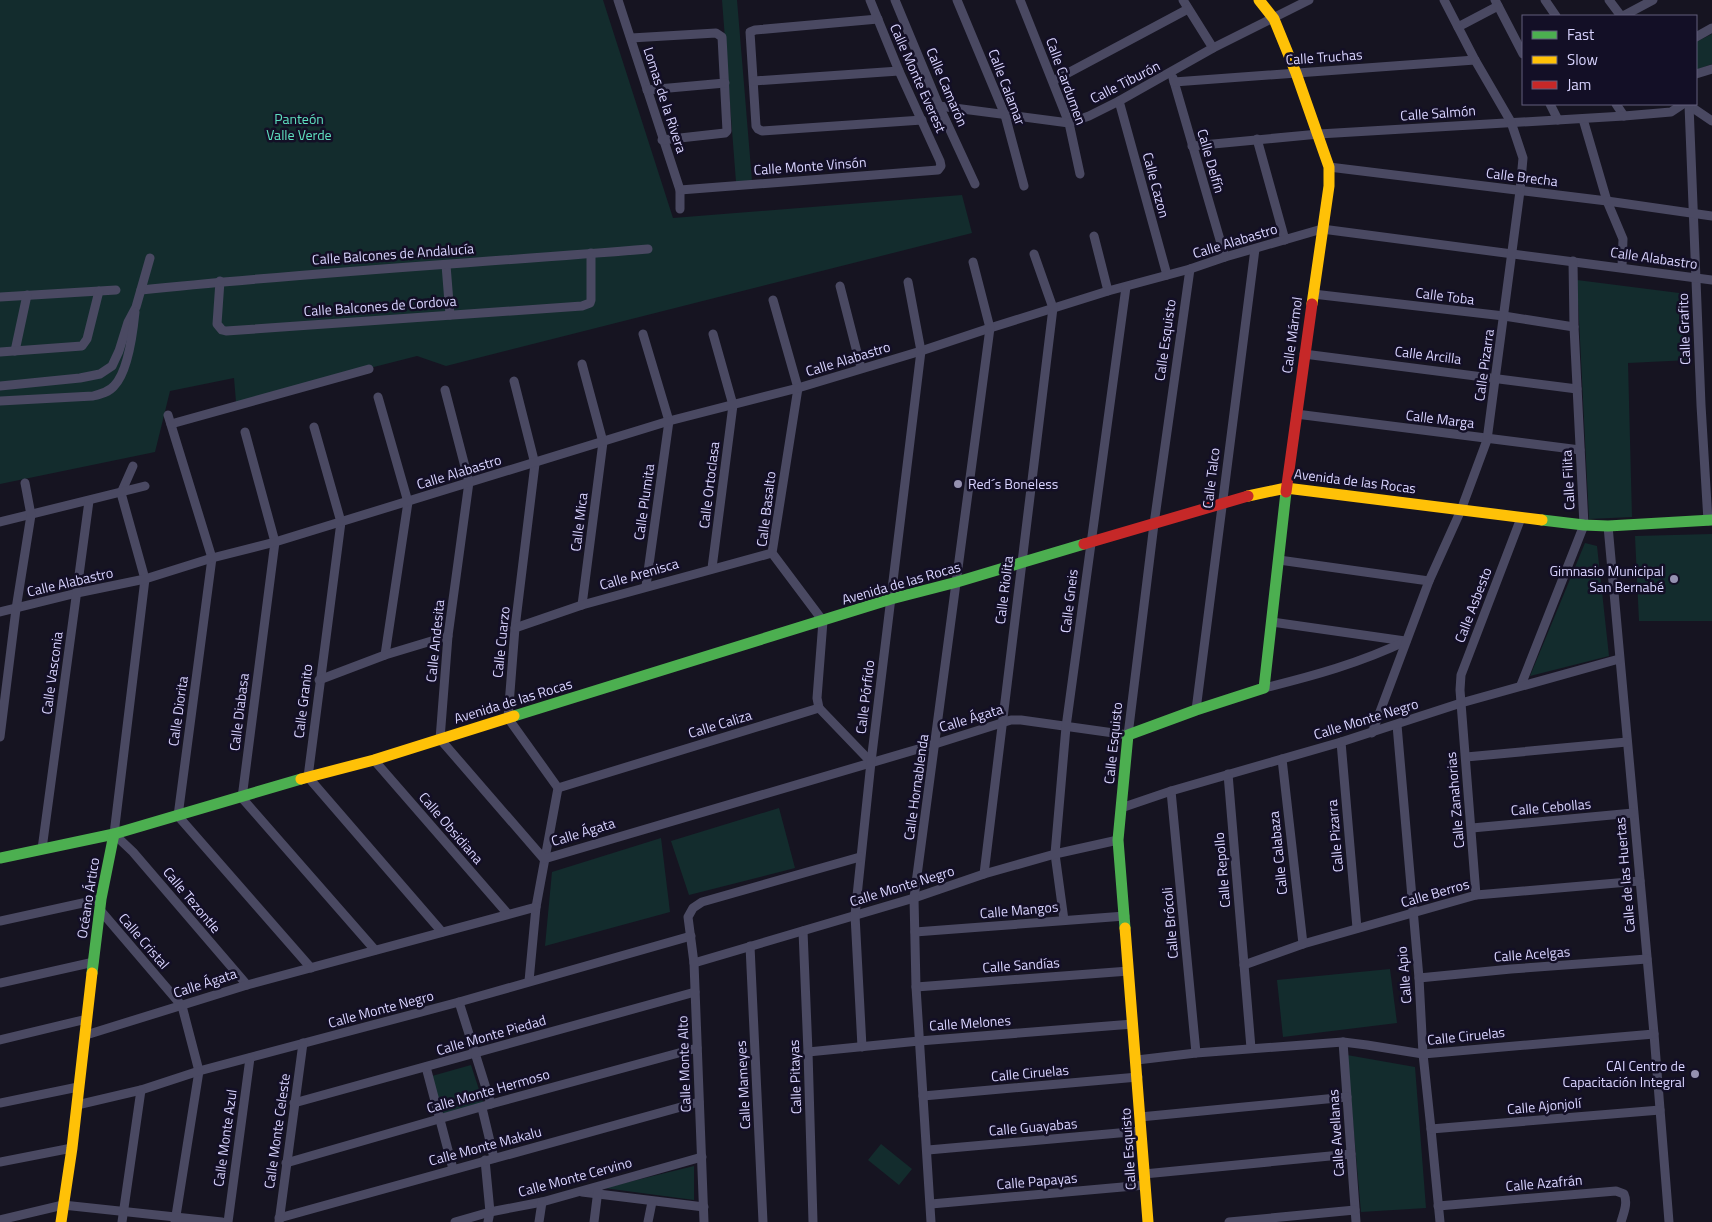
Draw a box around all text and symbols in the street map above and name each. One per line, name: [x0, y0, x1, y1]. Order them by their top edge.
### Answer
legend: [1522, 15, 1697, 105]
street label: Calle Monte Everest: [885, 20, 952, 136]
text: Fast: [1567, 23, 1595, 46]
street label: Calle Cardumen: [1041, 34, 1092, 127]
street label: Calle Truchas: [1285, 43, 1363, 70]
street label: Lomas de la Rivera: [638, 44, 693, 156]
street label: Calle Camarón: [921, 44, 974, 130]
street label: Calle Calamar: [983, 46, 1032, 128]
text: Slow: [1567, 48, 1598, 71]
street label: Calle Tiburón: [1086, 55, 1163, 108]
text: Jam: [1567, 73, 1591, 96]
street label: Calle Salmón: [1399, 99, 1476, 126]
park label: Panteón Valle Verde: [266, 108, 332, 145]
street label: Calle Delfín: [1192, 126, 1231, 195]
street label: Calle Cazon: [1138, 150, 1175, 220]
street label: Calle Monte Vinsón: [753, 151, 867, 180]
street label: Calle Brecha: [1485, 162, 1559, 191]
street label: Calle Alabastro: [1190, 218, 1280, 263]
street label: Calle Balcones de Andalucía: [311, 237, 475, 270]
street label: Calle Alabastro: [1609, 241, 1699, 274]
street label: Calle Toba: [1414, 281, 1476, 310]
street label: Calle Balcones de Cordova: [303, 290, 457, 321]
street label: Calle Grafito: [1672, 293, 1695, 365]
street label: Calle Mármol: [1276, 295, 1307, 375]
street label: Calle Esquisto: [1148, 298, 1181, 382]
street label: Calle Pizarra: [1468, 327, 1499, 402]
street label: Calle Alabastro: [803, 336, 893, 381]
street label: Calle Arcilla: [1394, 340, 1463, 369]
street label: Calle Marga: [1405, 404, 1476, 433]
street label: Calle Ortoclasa: [693, 440, 724, 530]
street label: Calle Talco: [1196, 446, 1225, 510]
street label: Calle Alabastro: [414, 449, 504, 494]
street label: Calle Filita: [1555, 450, 1580, 510]
street label: Calle Plumita: [628, 462, 659, 541]
street label: Avenida de las Rocas: [1293, 463, 1417, 498]
street label: Calle Basalto: [750, 470, 781, 548]
place label: Red´s Boneless: [968, 473, 1058, 494]
marker: Red´s Boneless: [952, 478, 964, 490]
street label: Calle Mica: [564, 491, 593, 553]
street label: Calle Arenisca: [597, 552, 681, 595]
street label: Calle Riolita: [989, 555, 1018, 625]
street label: Avenida de las Rocas: [839, 556, 963, 610]
place label: Gimnasio Municipal San Bernabé: [1549, 560, 1664, 597]
street label: Calle Alabastro: [25, 561, 115, 602]
street label: Calle Asbesto: [1449, 564, 1497, 646]
street label: Calle Gneis: [1054, 568, 1083, 634]
marker: Gimnasio Municipal San Bernabé: [1668, 573, 1680, 585]
street label: Calle Andesita: [420, 599, 449, 683]
street label: Calle Cuarzo: [486, 605, 515, 679]
street label: Calle Vasconia: [35, 630, 68, 716]
street label: Calle Pórfido: [850, 659, 879, 735]
street label: Calle Granito: [288, 663, 317, 739]
street label: Calle Diabasa: [223, 672, 254, 752]
street label: Avenida de las Rocas: [451, 673, 575, 729]
street label: Calle Diorita: [162, 675, 193, 747]
street label: Calle Monte Negro: [1311, 693, 1421, 744]
street label: Calle Ágata: [936, 698, 1005, 737]
street label: Calle Esquisto: [1098, 701, 1127, 785]
street label: Calle Caliza: [685, 704, 754, 743]
street label: Calle Hornablenda: [898, 732, 933, 841]
street label: Calle Zanahorias: [1440, 751, 1469, 849]
street label: Calle Obsidiana: [414, 787, 489, 868]
street label: Calle Cebollas: [1510, 793, 1592, 820]
street label: Calle Pizarra: [1321, 799, 1348, 873]
street label: Calle Calabaza: [1263, 810, 1292, 896]
street label: Calle Ágata: [548, 812, 617, 851]
street label: Calle de las Huertas: [1609, 816, 1640, 934]
street label: Calle Repollo: [1208, 832, 1235, 909]
street label: Océano Ártico: [71, 856, 104, 940]
street label: Calle Monte Negro: [847, 860, 957, 911]
street label: Calle Tezontle: [158, 862, 226, 937]
street label: Calle Berros: [1398, 873, 1472, 912]
street label: Calle Brócoli: [1156, 886, 1183, 960]
street label: Calle Mangos: [979, 896, 1059, 923]
street label: Calle Cristal: [114, 908, 175, 973]
street label: Calle Acelgas: [1493, 940, 1571, 967]
street label: Calle Apio: [1391, 946, 1416, 1005]
street label: Calle Sandías: [982, 951, 1060, 978]
street label: Calle Ágata: [170, 962, 239, 1003]
street label: Calle Monte Negro: [326, 984, 436, 1033]
street label: Calle Monte Piedad: [434, 1009, 548, 1060]
street label: Calle Melones: [928, 1009, 1011, 1036]
street label: Calle Monte Alto: [671, 1015, 696, 1113]
street label: Calle Ciruelas: [1426, 1021, 1506, 1050]
street label: Calle Pitayas: [783, 1039, 806, 1115]
street label: Calle Mameyes: [730, 1040, 755, 1130]
place label: CAI Centro de Capacitación Integral: [1563, 1055, 1685, 1092]
street label: Calle Ciruelas: [990, 1059, 1070, 1086]
street label: Calle Monte Hermoso: [424, 1063, 552, 1118]
marker: CAI Centro de Capacitación Integral: [1689, 1068, 1701, 1080]
street label: Calle Monte Celeste: [258, 1072, 295, 1190]
street label: Calle Monte Azul: [207, 1088, 242, 1188]
street label: Calle Avellanas: [1322, 1089, 1349, 1177]
street label: Calle Ajonjolí: [1506, 1092, 1583, 1119]
street label: Calle Esquisto: [1114, 1107, 1141, 1191]
street label: Calle Guayabas: [988, 1112, 1078, 1141]
street label: Calle Monte Makalu: [426, 1120, 544, 1171]
street label: Calle Monte Cervino: [516, 1151, 634, 1202]
street label: Calle Papayas: [996, 1167, 1078, 1194]
street label: Calle Azafrán: [1505, 1169, 1583, 1196]

